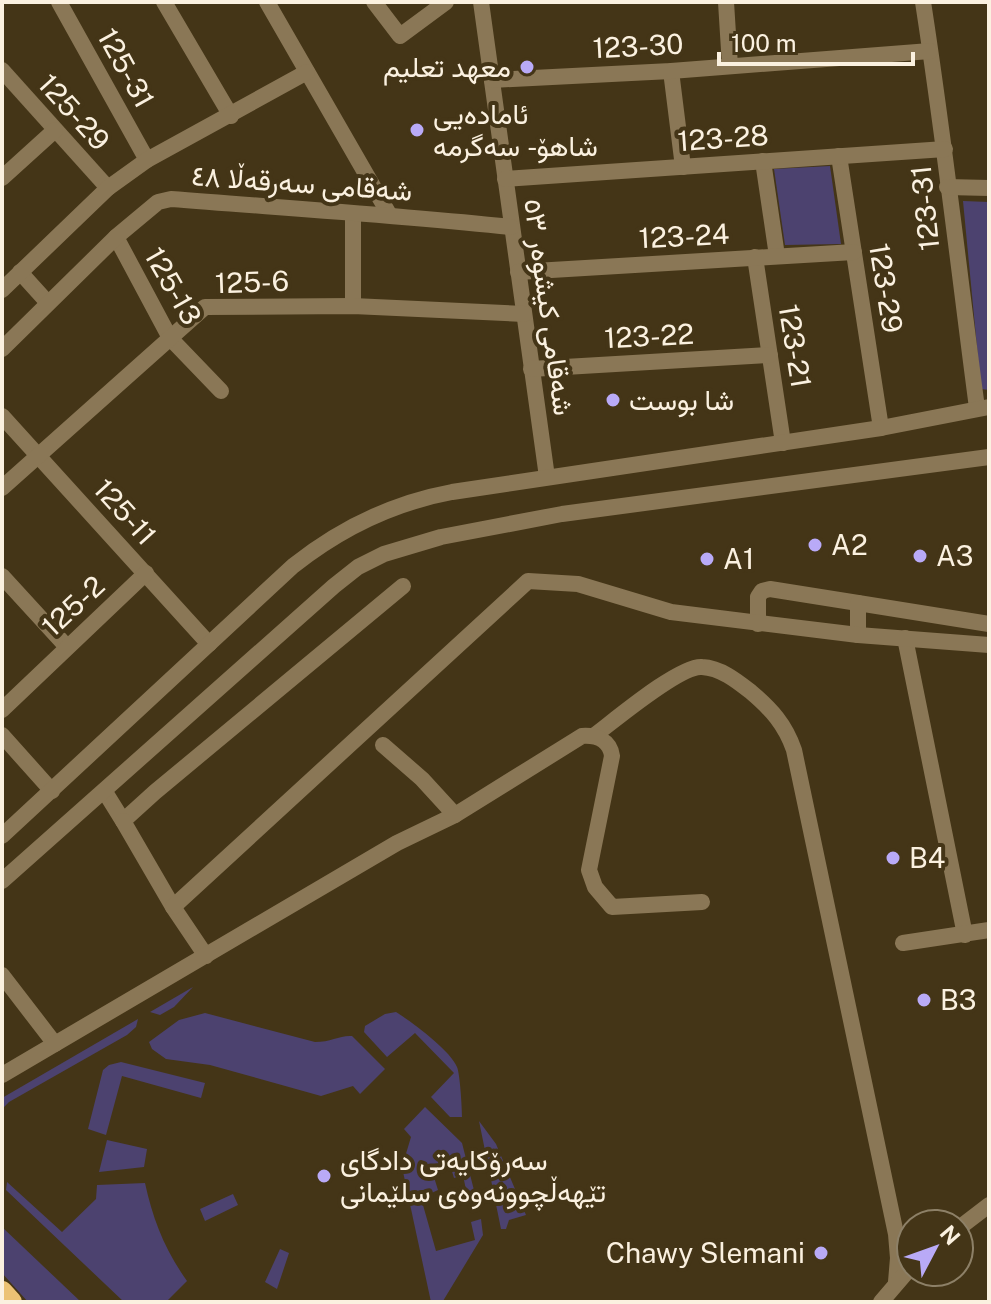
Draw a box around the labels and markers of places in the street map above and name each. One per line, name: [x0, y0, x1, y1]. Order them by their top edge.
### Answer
place label: معهد تعليم: [383, 50, 511, 86]
marker: معهد تعليم: [518, 58, 536, 76]
place label: ئامادەیی شاهۆ - سەگرمە: [433, 97, 598, 164]
marker: ئامادەیی شاهۆ - سەگرمە: [408, 121, 426, 139]
place label: شا بوست: [629, 383, 734, 418]
marker: شا بوست: [604, 391, 622, 409]
place label: A2: [831, 528, 868, 561]
marker: A2: [806, 536, 824, 554]
place label: A3: [936, 539, 973, 572]
place label: A1: [723, 542, 754, 575]
marker: A3: [911, 547, 929, 565]
marker: A1: [698, 550, 716, 568]
place label: B4: [909, 841, 945, 874]
marker: B4: [884, 849, 902, 867]
place label: B3: [940, 983, 976, 1016]
marker: B3: [915, 991, 933, 1009]
place label: سەرۆکایەتی دادگای تێهەڵچوونەوەی سلێمانی: [340, 1143, 606, 1211]
marker: سەرۆکایەتی دادگای تێهەڵچوونەوەی سلێمانی: [315, 1167, 333, 1185]
place label: Chawy Slemani: [606, 1236, 805, 1269]
marker: Chawy Slemani: [812, 1244, 830, 1262]

